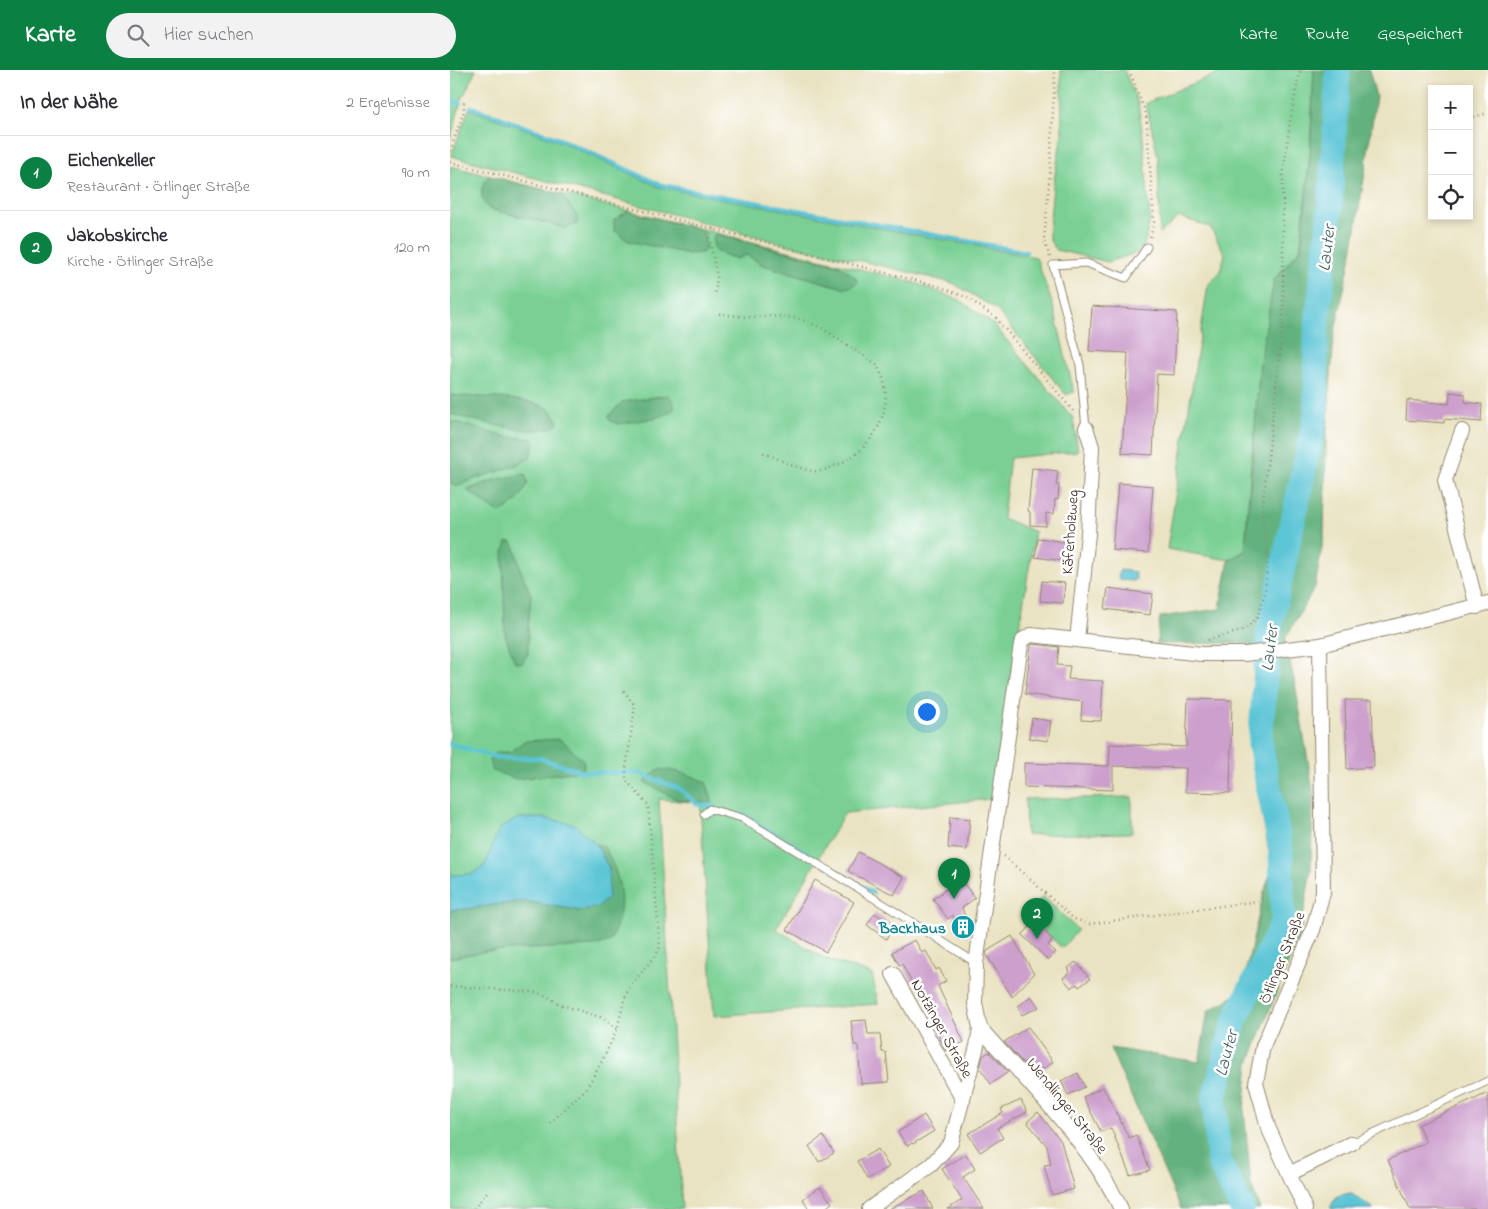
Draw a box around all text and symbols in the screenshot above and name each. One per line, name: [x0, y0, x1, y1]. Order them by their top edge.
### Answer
search box: [106, 13, 456, 58]
text: Karte: [25, 18, 76, 53]
icon: search: [124, 21, 152, 49]
text: Hier suchen: [164, 22, 253, 49]
text: Karte: [1239, 22, 1277, 48]
text: Route: [1305, 22, 1349, 48]
text: Gespeichert: [1377, 22, 1463, 48]
map controls: [1428, 85, 1473, 220]
button: +: [1428, 85, 1473, 130]
text: In der Nähe: [20, 88, 118, 118]
text: 2 Ergebnisse: [346, 91, 430, 115]
button: −: [1428, 130, 1473, 175]
text: Eichenkeller: [67, 148, 155, 175]
text: 1: [33, 161, 39, 185]
text: 90 m: [402, 161, 430, 185]
text: Restaurant · Ötlinger Straße: [67, 175, 250, 199]
button: locate: [1428, 175, 1473, 220]
water label: Lauter: [1312, 221, 1344, 273]
text: Jakobskirche: [67, 223, 167, 250]
text: 2: [32, 236, 40, 260]
text: 120 m: [394, 236, 430, 260]
text: Kirche · Ötlinger Straße: [67, 250, 213, 274]
street label: Käferholzweg: [1056, 489, 1086, 575]
water label: Lauter: [1255, 621, 1287, 673]
your location: [914, 699, 940, 725]
pin: 1: [938, 858, 970, 899]
pin: 2: [1021, 898, 1053, 939]
street label: Ötlinger Straße: [1253, 907, 1313, 1007]
building icon: Backhaus: [950, 914, 976, 940]
place label: Backhaus: [878, 917, 946, 941]
street label: Notzinger Straße: [904, 975, 979, 1084]
water label: Lauter: [1209, 1025, 1247, 1079]
street label: Wendlinger Straße: [1020, 1053, 1113, 1160]

